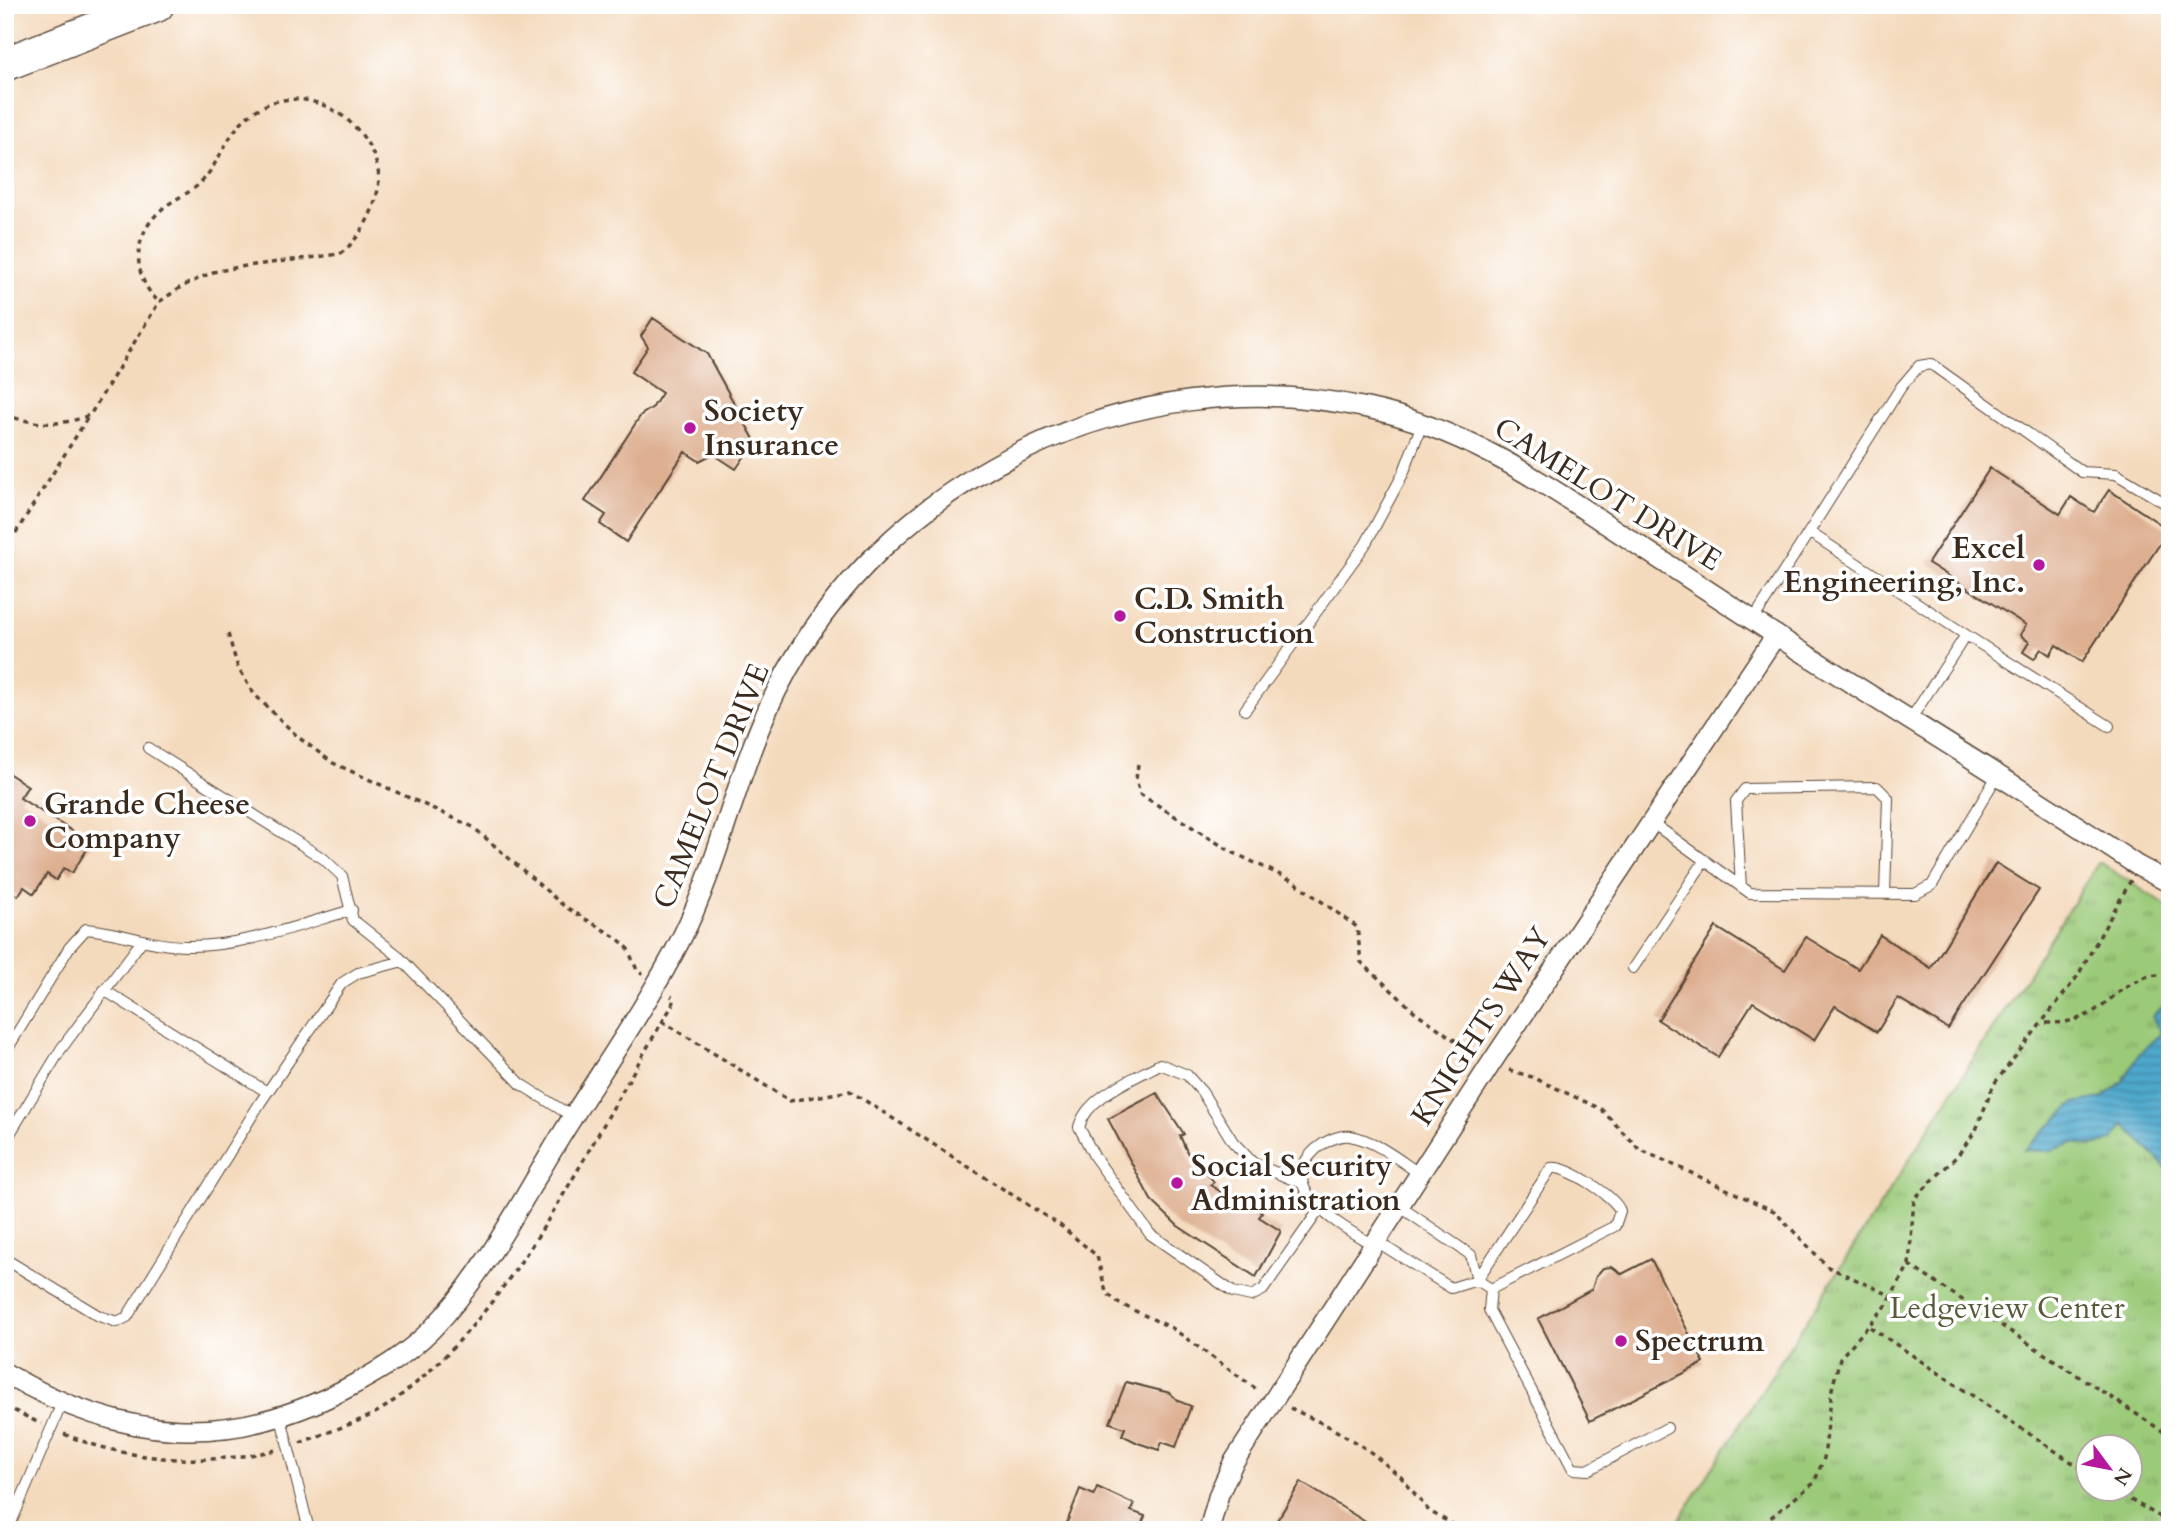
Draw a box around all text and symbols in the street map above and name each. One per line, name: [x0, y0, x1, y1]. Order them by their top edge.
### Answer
place label: Society Insurance: [704, 391, 839, 466]
street label: CAMELOT DRIVE: [1486, 408, 1729, 581]
marker: Society Insurance: [682, 420, 698, 436]
place label: Excel Engineering, Inc.: [1783, 528, 2025, 603]
marker: Excel Engineering, Inc.: [2031, 557, 2047, 573]
place label: C.D. Smith Construction: [1134, 579, 1314, 654]
marker: C.D. Smith Construction: [1112, 608, 1128, 624]
street label: CAMELOT DRIVE: [644, 657, 779, 915]
place label: Grande Cheese Company: [44, 784, 250, 859]
marker: Grande Cheese Company: [22, 813, 38, 829]
street label: KNIGHTS WAY: [1402, 919, 1561, 1133]
place label: Social Security Administration: [1191, 1146, 1401, 1221]
marker: Social Security Administration: [1169, 1175, 1185, 1191]
park label: Ledgeview Center: [1889, 1288, 2125, 1329]
place label: Spectrum: [1635, 1321, 1765, 1362]
marker: Spectrum: [1613, 1333, 1629, 1349]
north arrow: [2074, 1434, 2144, 1504]
text: N: [2107, 1463, 2138, 1491]

